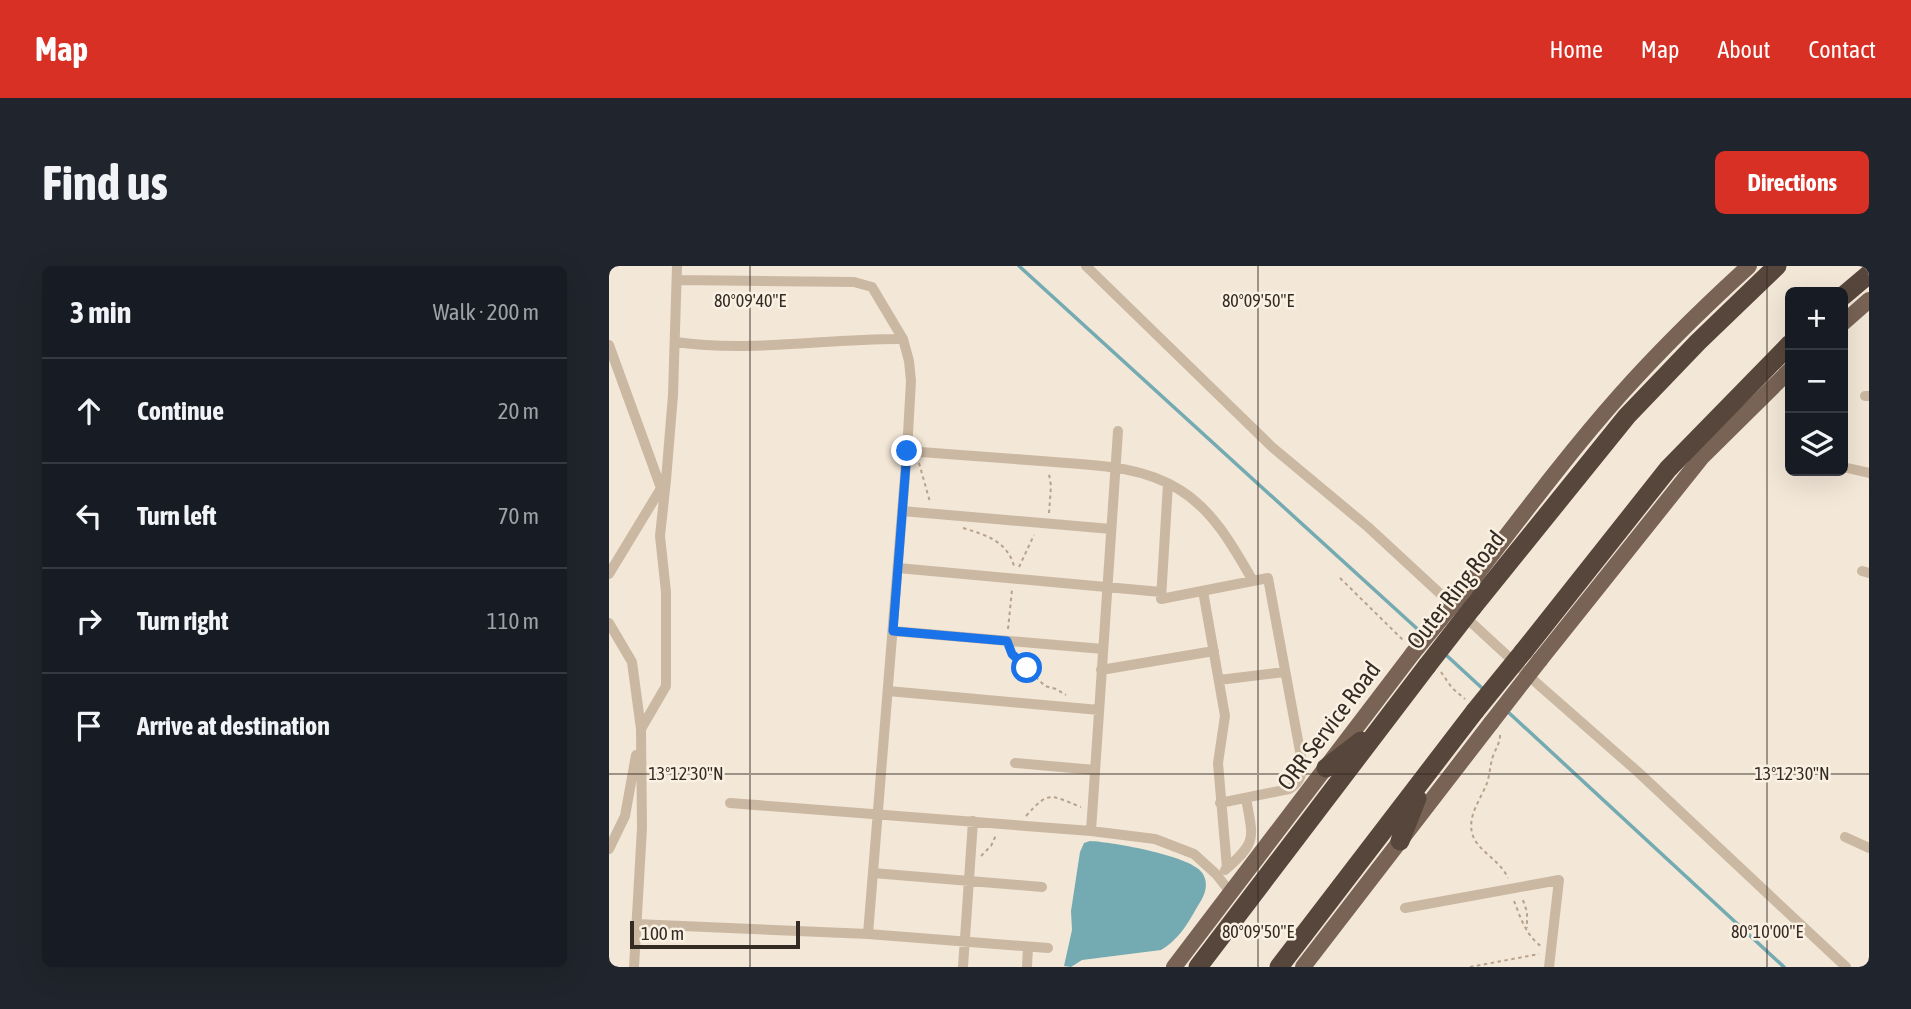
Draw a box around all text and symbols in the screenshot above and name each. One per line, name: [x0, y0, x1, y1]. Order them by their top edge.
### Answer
text: Map: [35, 30, 88, 68]
text: Home: [1549, 36, 1603, 63]
text: Map: [1641, 36, 1679, 63]
text: About: [1717, 36, 1770, 63]
text: Contact: [1808, 36, 1876, 63]
button: Directions: [1715, 151, 1869, 214]
text: Find us: [42, 154, 168, 210]
map controls: [1785, 287, 1848, 476]
button: +: [1785, 287, 1848, 350]
text: 80°09'40"E: [714, 290, 786, 311]
text: 80°09'50"E: [1222, 290, 1294, 311]
text: 3 min: [70, 295, 131, 329]
text: Walk · 200 m: [433, 299, 539, 325]
button: −: [1785, 350, 1848, 413]
icon: ahead: [70, 392, 108, 430]
text: Continue: [137, 396, 224, 426]
text: 20 m: [498, 398, 539, 424]
button: layers: [1785, 413, 1848, 476]
route end: [891, 435, 922, 466]
icon: left: [70, 497, 108, 535]
text: Turn left: [137, 501, 217, 531]
text: 70 m: [498, 503, 539, 529]
street label: Outer Ring Road: [1401, 525, 1510, 654]
icon: right: [70, 602, 108, 640]
text: Turn right: [137, 606, 228, 636]
text: 110 m: [487, 608, 539, 634]
route start: [1011, 652, 1042, 683]
street label: ORR Service Road: [1272, 656, 1386, 795]
icon: arrive: [70, 707, 108, 745]
text: Arrive at destination: [137, 711, 330, 741]
text: 13°12'30"N: [648, 763, 724, 784]
text: 13°12'30"N: [1754, 763, 1830, 784]
scale bar: [630, 918, 800, 950]
text: 80°09'50"E: [1222, 921, 1294, 942]
text: 80°10'00"E: [1731, 921, 1803, 942]
text: 100 m: [641, 922, 684, 944]

